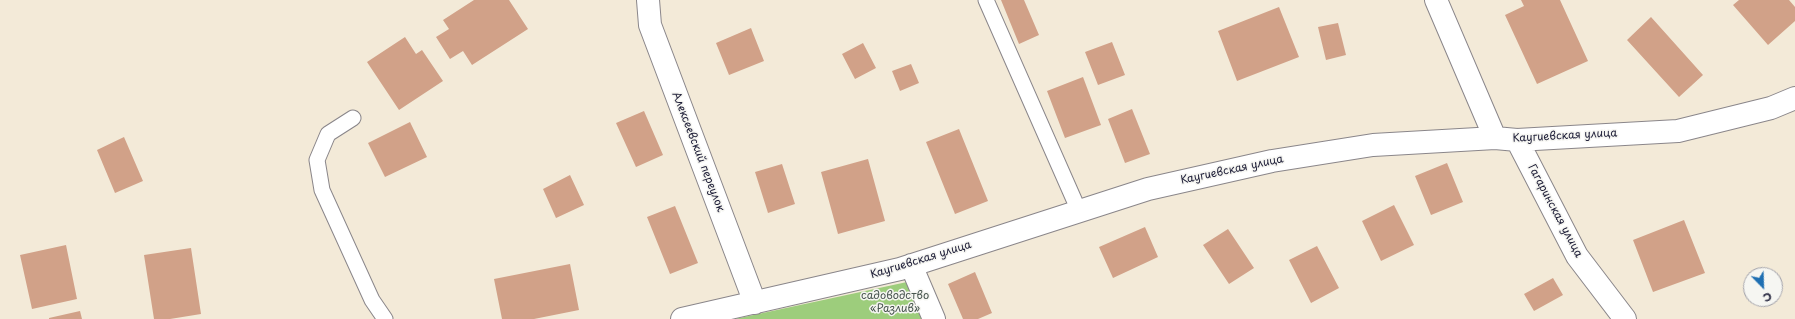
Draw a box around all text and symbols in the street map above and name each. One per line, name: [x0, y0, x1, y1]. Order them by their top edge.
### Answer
street label: Алексеевский переулок: [669, 90, 727, 214]
street label: Каугиевская улица: [1512, 127, 1618, 145]
street label: Каугиевская улица: [1179, 153, 1285, 187]
street label: Гагаринская улица: [1525, 162, 1585, 260]
street label: Каугиевская улица: [869, 238, 973, 282]
north arrow: [1743, 267, 1783, 307]
text: С: [1760, 288, 1775, 307]
park label: садоводство «Разлив»: [861, 289, 929, 315]

